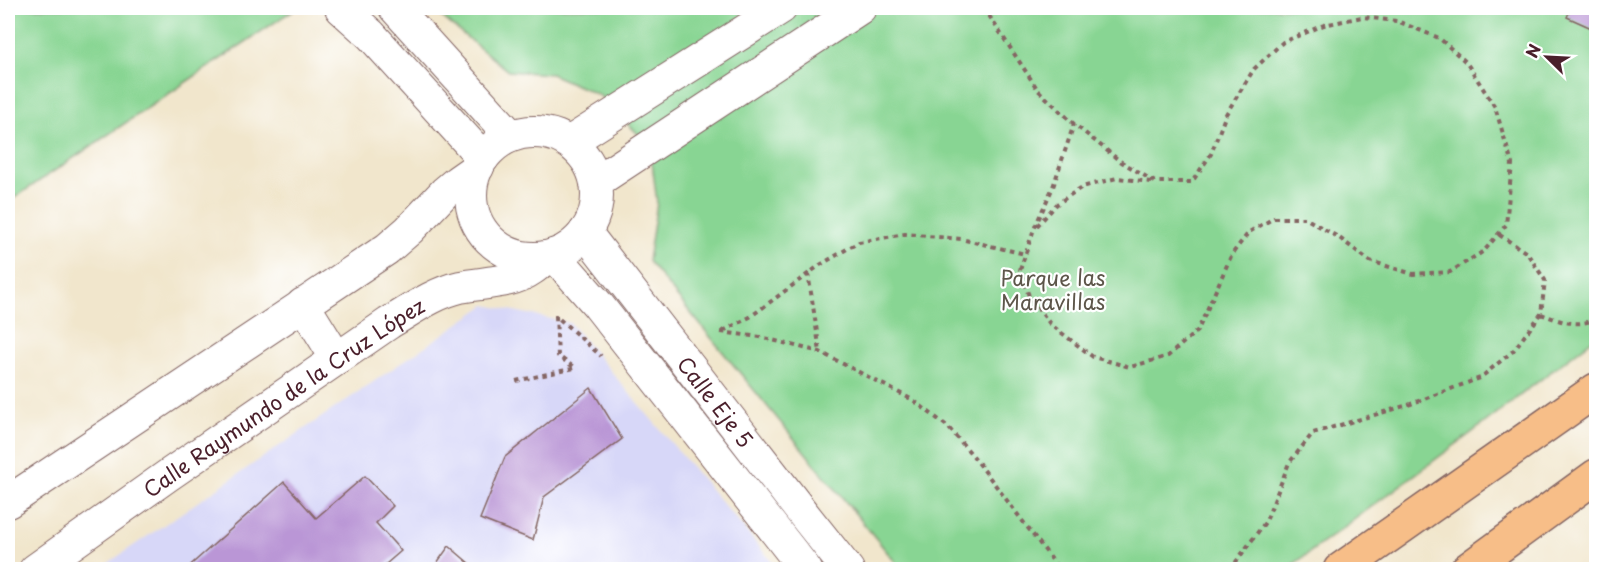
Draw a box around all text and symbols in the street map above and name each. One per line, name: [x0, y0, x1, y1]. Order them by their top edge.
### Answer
north arrow: [1517, 27, 1577, 87]
text: N: [1519, 40, 1546, 61]
park label: Parque las Maravillas: [1001, 261, 1105, 317]
street label: Calle Raymundo de la Cruz López: [136, 289, 430, 504]
street label: Calle Eje 5: [670, 349, 762, 454]

